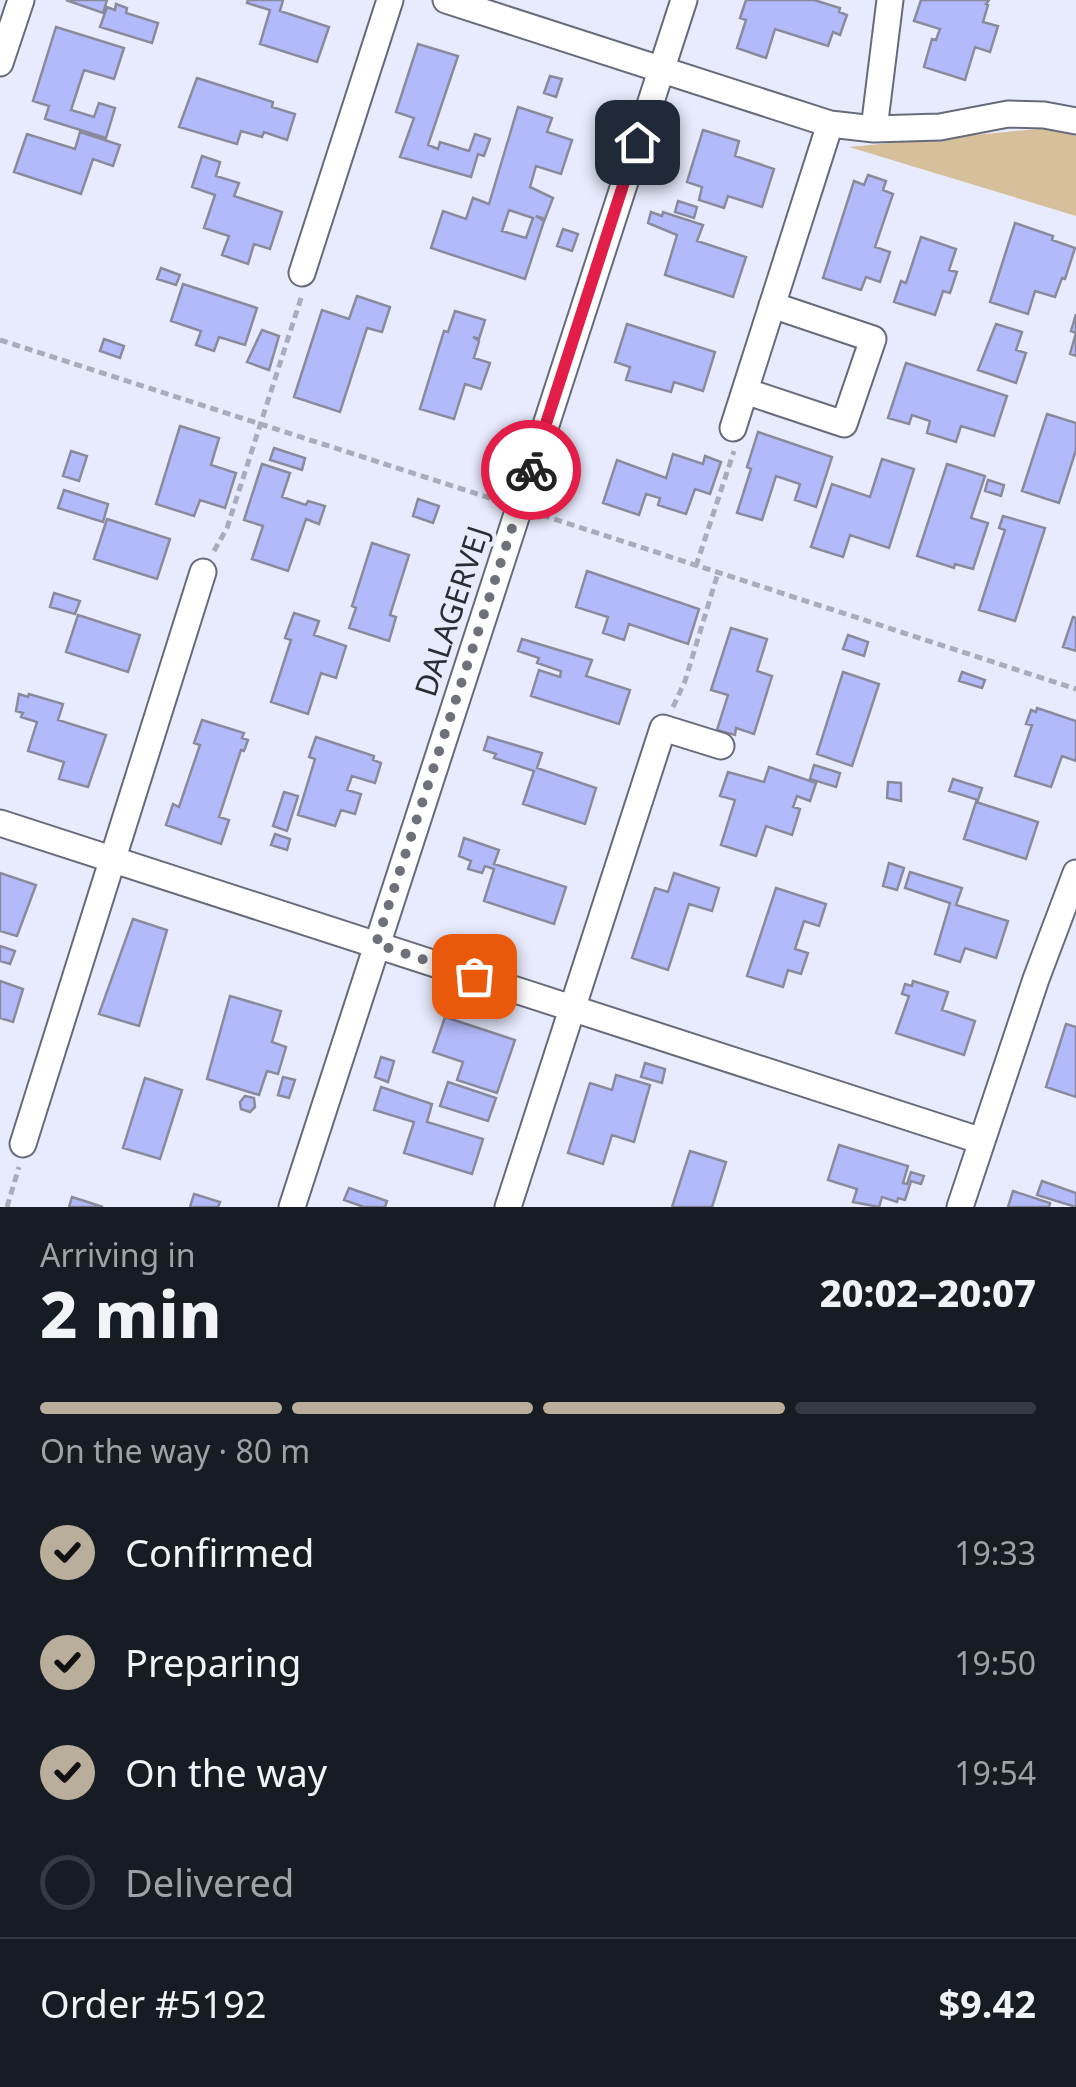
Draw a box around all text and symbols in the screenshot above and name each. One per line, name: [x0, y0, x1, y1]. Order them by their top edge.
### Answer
pin: [595, 100, 680, 185]
icon: home: [610, 115, 665, 170]
courier: [481, 420, 581, 520]
icon: bike: [504, 443, 559, 498]
street label: DALAGERVEJ: [404, 521, 498, 701]
pin: [432, 934, 517, 1019]
icon: bag: [447, 949, 502, 1004]
text: Arriving in: [40, 1233, 195, 1276]
text: 20:02–20:07: [820, 1266, 1036, 1318]
text: 2 min: [40, 1269, 222, 1357]
text: On the way · 80 m: [40, 1429, 310, 1472]
icon: check: [40, 1525, 95, 1580]
text: Confirmed: [125, 1526, 314, 1578]
text: 19:33: [954, 1531, 1036, 1574]
icon: check: [40, 1635, 95, 1690]
text: Preparing: [125, 1636, 301, 1688]
text: 19:50: [954, 1641, 1036, 1684]
icon: check: [40, 1745, 95, 1800]
text: On the way: [125, 1746, 327, 1798]
text: 19:54: [954, 1751, 1036, 1794]
text: Delivered: [125, 1856, 294, 1908]
text: Order #5192: [40, 1977, 266, 2029]
text: $9.42: [938, 1977, 1036, 2029]

